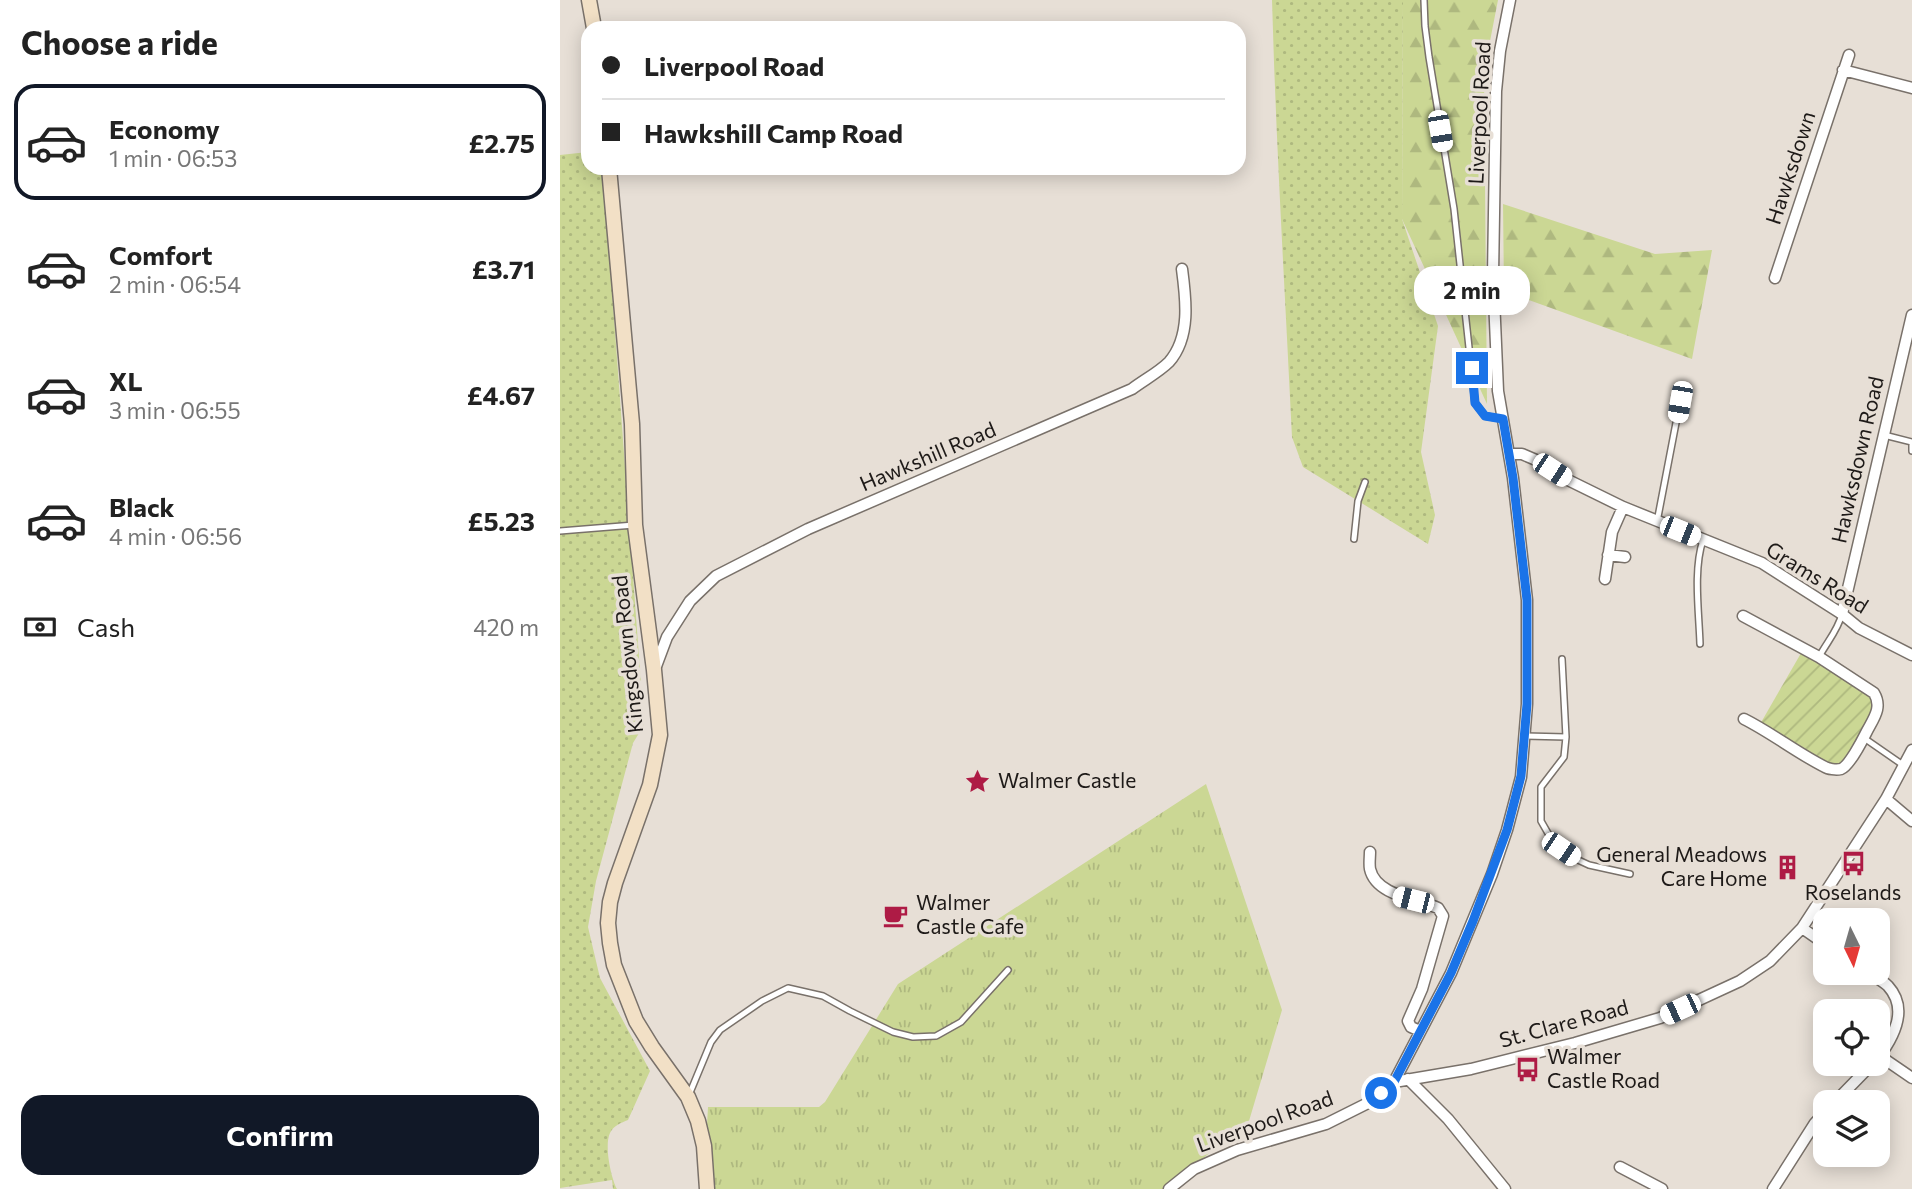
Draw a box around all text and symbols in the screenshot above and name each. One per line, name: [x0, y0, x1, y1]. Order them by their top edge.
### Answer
text: Choose a ride: [21, 22, 218, 62]
street label: Liverpool Road: [1462, 41, 1495, 185]
text: Liverpool Road: [644, 50, 824, 81]
car: [1427, 108, 1454, 154]
street label: Hawksdown: [1760, 108, 1820, 227]
icon: car: [25, 111, 88, 174]
text: Economy: [109, 113, 220, 144]
text: Hawkshill Camp Road: [644, 117, 903, 148]
text: £2.75: [469, 127, 535, 158]
text: 1 min · 06:53: [109, 144, 237, 172]
icon: car: [25, 237, 88, 300]
text: Comfort: [109, 239, 212, 270]
text: £3.71: [472, 253, 535, 284]
callout: 2 min: [1414, 266, 1530, 316]
text: 2 min · 06:54: [109, 270, 241, 298]
text: 2 min: [1443, 276, 1501, 304]
route end: [1456, 352, 1488, 384]
icon: car: [25, 363, 88, 426]
text: XL: [109, 365, 143, 396]
street label: Hawksdown Road: [1825, 374, 1888, 546]
text: £4.67: [467, 379, 535, 410]
car: [1667, 379, 1694, 425]
text: 3 min · 06:55: [109, 396, 241, 424]
street label: Hawkshill Road: [856, 416, 999, 496]
car: [1529, 450, 1576, 490]
icon: car: [25, 489, 88, 552]
text: Black: [109, 491, 175, 522]
text: £5.23: [468, 505, 535, 536]
car: [1657, 513, 1704, 549]
text: 4 min · 06:56: [109, 522, 242, 550]
street label: Grams Road: [1762, 536, 1873, 618]
street label: Kingsdown Road: [606, 574, 647, 734]
icon: cash: [21, 608, 59, 646]
text: Cash: [77, 611, 135, 642]
text: 420 m: [473, 613, 539, 641]
place icon: Walmer Castle: [964, 767, 992, 795]
place label: Walmer Castle: [998, 767, 1136, 792]
car: [1538, 829, 1585, 869]
place label: General Meadows Care Home: [1596, 841, 1767, 890]
bus stop icon: Roselands: [1839, 850, 1867, 878]
building icon: General Meadows Care Home: [1773, 853, 1801, 881]
place label: Roselands: [1805, 879, 1901, 904]
car: [1391, 885, 1436, 915]
place label: Walmer Castle Cafe: [916, 889, 1024, 938]
cafe icon: Walmer Castle Cafe: [882, 901, 910, 929]
north arrow: [1813, 908, 1890, 985]
map controls: [1813, 908, 1890, 1167]
car: [1657, 991, 1704, 1027]
street label: St. Clare Road: [1496, 993, 1631, 1052]
button: locate: [1813, 999, 1890, 1076]
place label: Walmer Castle Road: [1547, 1043, 1660, 1092]
bus stop icon: Walmer Castle Road: [1513, 1055, 1541, 1083]
route start: [1365, 1077, 1397, 1109]
street label: Liverpool Road: [1193, 1084, 1336, 1157]
button: layers: [1813, 1090, 1890, 1167]
button: Confirm: [21, 1095, 539, 1175]

